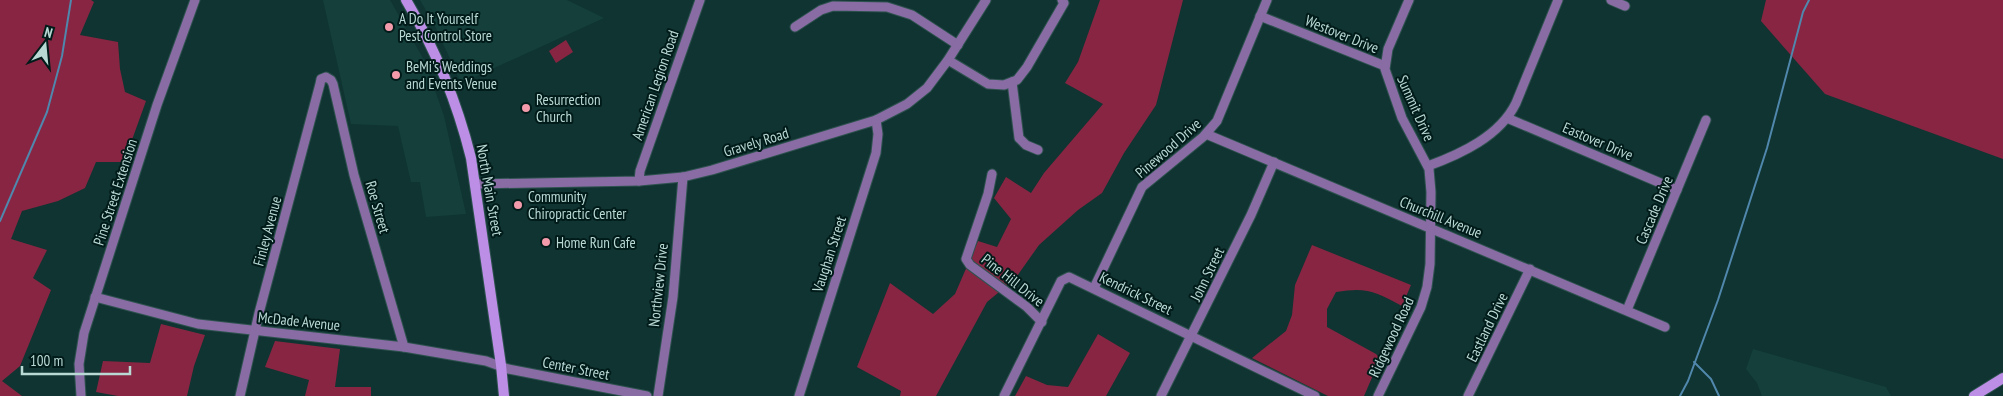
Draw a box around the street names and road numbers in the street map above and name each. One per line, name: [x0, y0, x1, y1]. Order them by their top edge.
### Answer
street label: Westover Drive: [1302, 11, 1382, 57]
street label: American Legion Road: [627, 28, 683, 142]
street label: Summit Drive: [1393, 72, 1439, 144]
street label: Pinewood Drive: [1131, 114, 1205, 182]
street label: Eastover Drive: [1560, 118, 1636, 164]
street label: Gravely Road: [721, 123, 791, 161]
street label: Pine Street Extension: [89, 136, 141, 248]
street label: North Main Street: [473, 143, 507, 237]
street label: Cascade Drive: [1631, 173, 1677, 247]
street label: Roe Street: [361, 179, 395, 235]
street label: Churchill Avenue: [1397, 192, 1485, 242]
street label: Finley Avenue: [249, 194, 285, 268]
street label: Vaughan Street: [807, 214, 850, 295]
street label: Northview Drive: [644, 242, 672, 328]
street label: John Street: [1185, 244, 1228, 305]
street label: Pine Hill Drive: [978, 250, 1048, 310]
street label: Kendrick Street: [1097, 267, 1175, 319]
street label: Eastland Drive: [1462, 289, 1512, 365]
street label: Ridgewood Road: [1364, 294, 1418, 380]
street label: McDade Avenue: [257, 307, 341, 335]
street label: Center Street: [541, 352, 611, 384]

